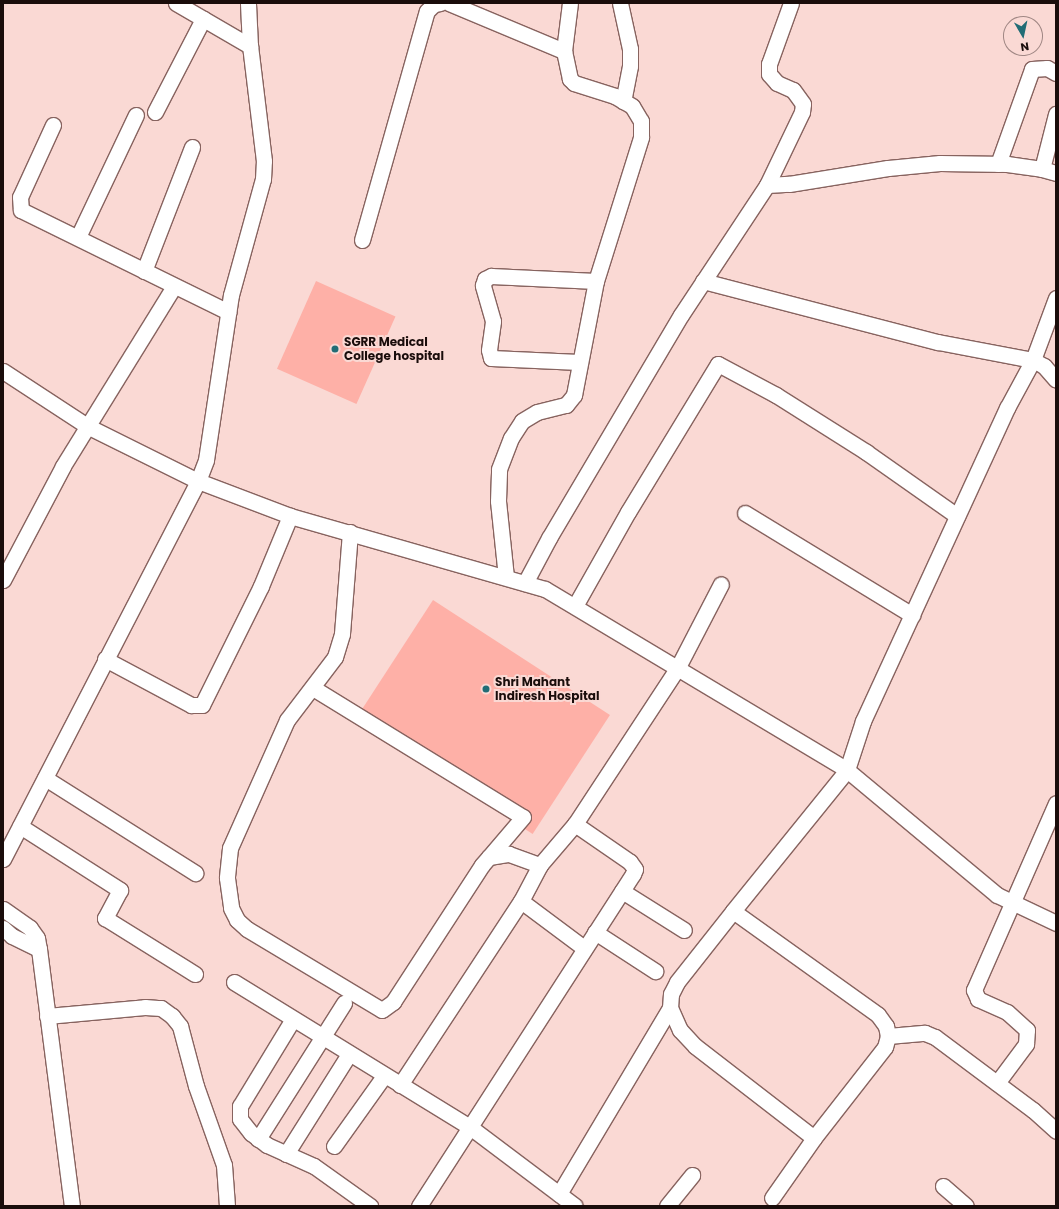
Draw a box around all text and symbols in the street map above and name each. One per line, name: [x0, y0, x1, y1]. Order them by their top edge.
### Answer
north arrow: [1003, 16, 1043, 56]
text: N: [1019, 38, 1030, 55]
place label: SGRR Medical College hospital: [344, 335, 444, 363]
marker: SGRR Medical College hospital: [329, 343, 341, 355]
place label: Shri Mahant Indiresh Hospital: [495, 675, 600, 703]
marker: Shri Mahant Indiresh Hospital: [480, 683, 492, 695]

